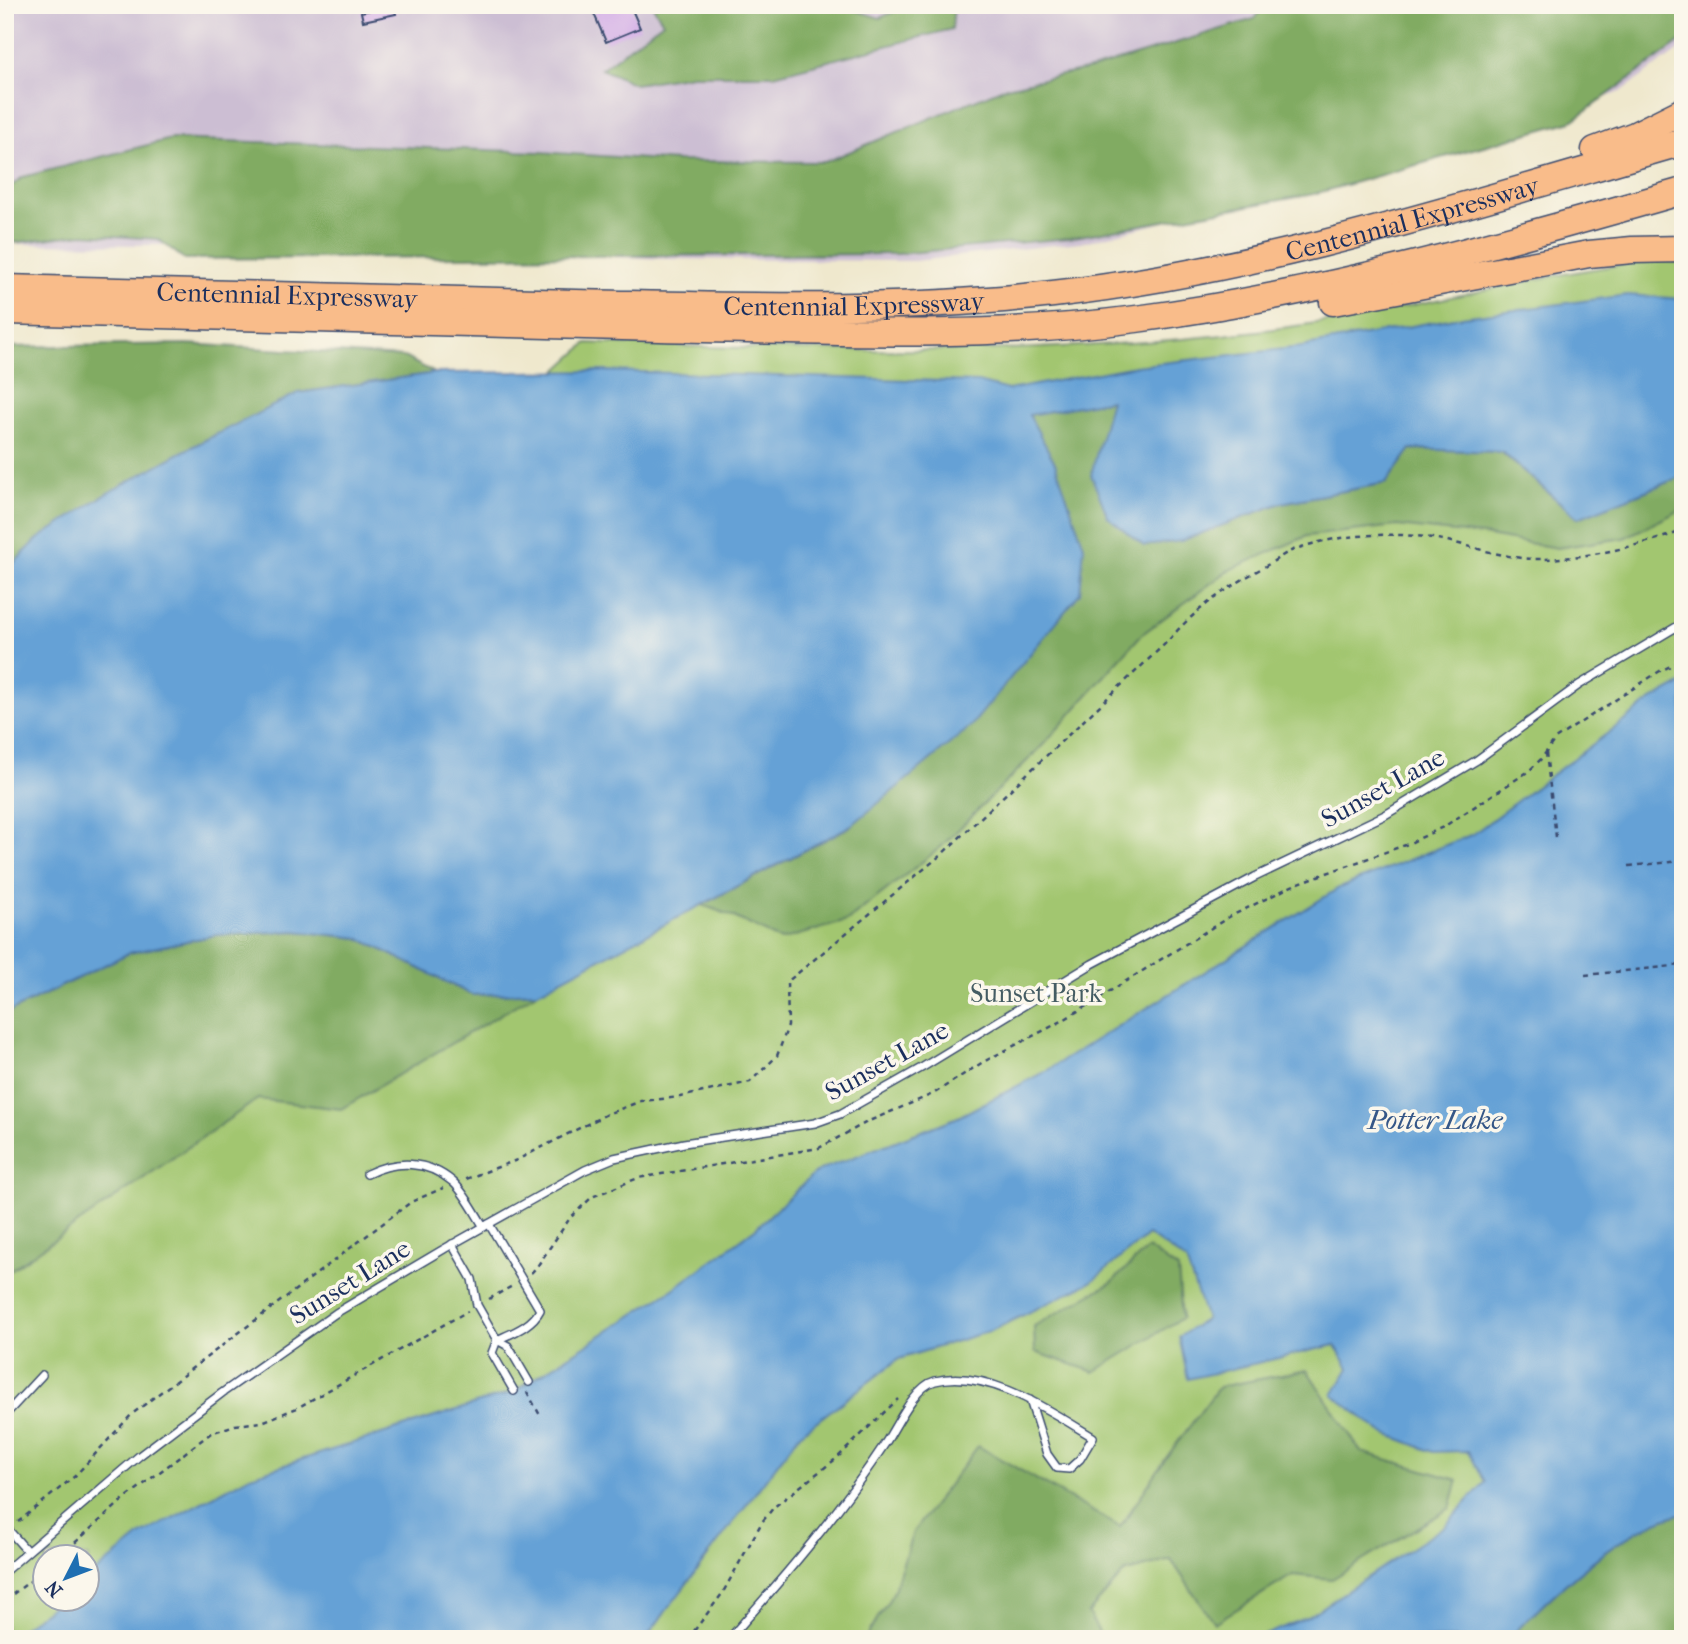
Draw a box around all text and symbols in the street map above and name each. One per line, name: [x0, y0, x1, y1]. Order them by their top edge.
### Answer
street label: Centennial Expressway: [1282, 169, 1543, 267]
street label: Centennial Expressway: [156, 276, 419, 314]
street label: Centennial Expressway: [723, 285, 986, 322]
street label: Sunset Lane: [1316, 741, 1450, 835]
park label: Sunset Park: [970, 978, 1103, 1009]
street label: Sunset Lane: [820, 1014, 954, 1108]
water label: Potter Lake: [1365, 1103, 1503, 1136]
street label: Sunset Lane: [284, 1233, 416, 1331]
north arrow: [32, 1542, 102, 1612]
text: N: [41, 1576, 67, 1601]

